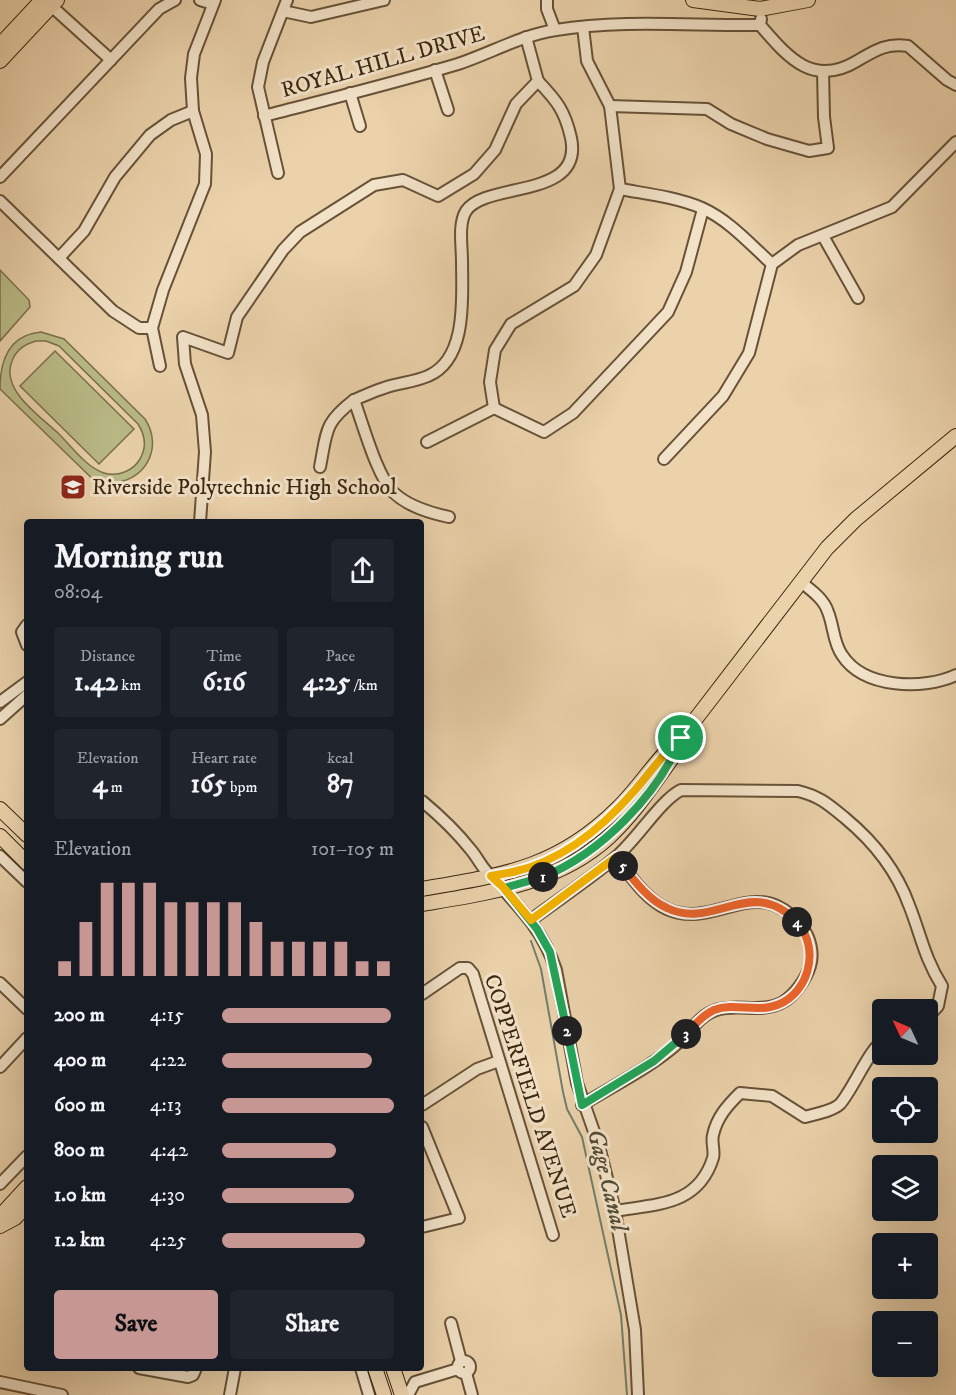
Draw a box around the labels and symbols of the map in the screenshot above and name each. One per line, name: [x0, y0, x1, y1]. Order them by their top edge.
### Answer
street label: ROYAL HILL DRIVE: [278, 20, 488, 104]
school or university icon: Riverside Polytechnic High School: [58, 472, 88, 502]
place label: Riverside Polytechnic High School: [92, 474, 397, 501]
pin: [655, 712, 706, 763]
pin: 5: [608, 851, 638, 881]
pin: 1: [528, 862, 558, 892]
pin: 4: [782, 907, 812, 937]
street label: COPPERFIELD AVENUE: [478, 971, 582, 1221]
north arrow: [872, 999, 938, 1065]
pin: 2: [552, 1016, 582, 1046]
pin: 3: [671, 1019, 701, 1049]
water label: Gage Canal: [580, 1126, 635, 1237]

